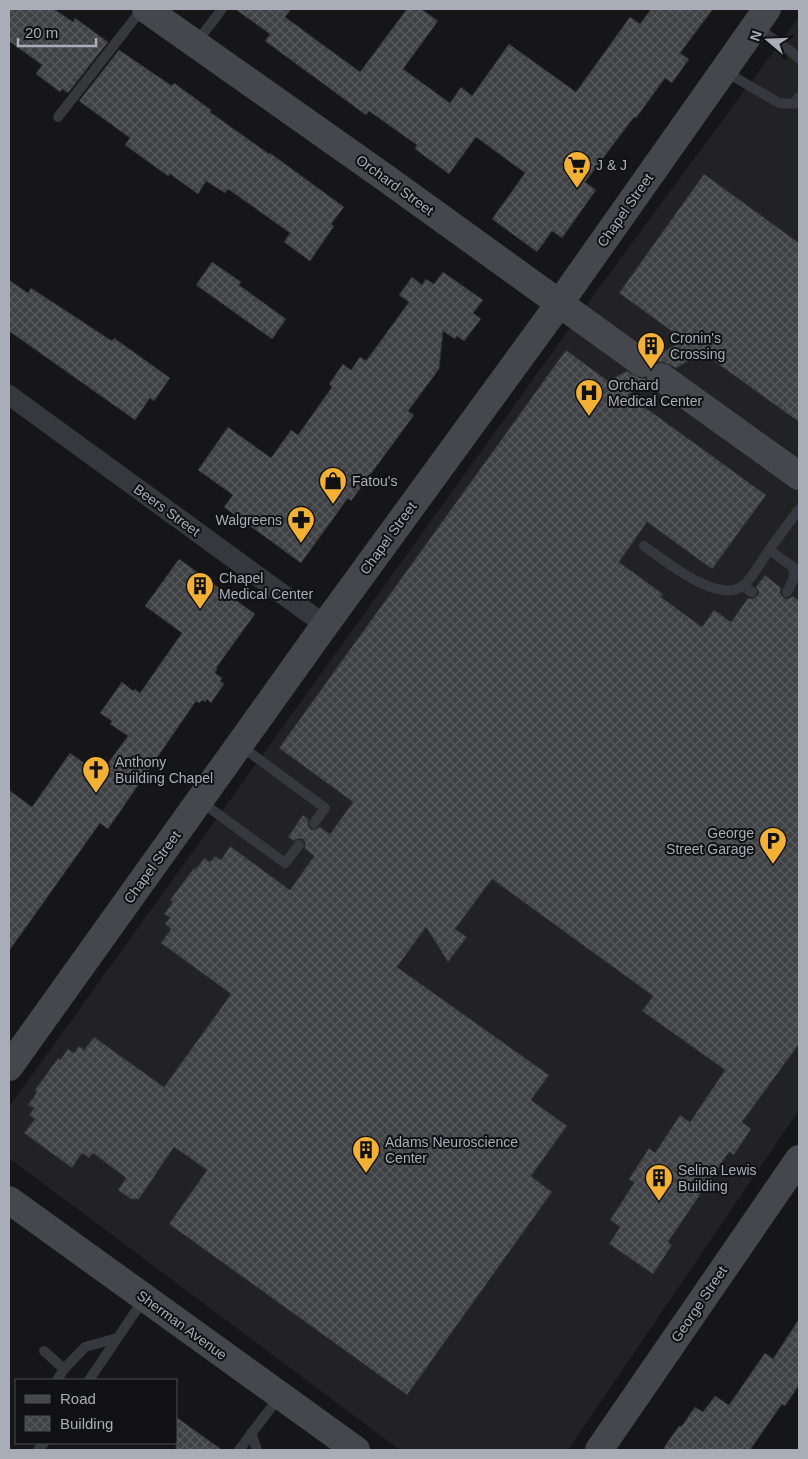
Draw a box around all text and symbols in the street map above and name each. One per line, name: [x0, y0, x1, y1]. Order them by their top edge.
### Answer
scale bar: [18, 15, 95, 47]
north arrow: [743, 15, 793, 65]
text: 20 m: [25, 24, 58, 41]
text: N: [746, 28, 765, 43]
supermarket icon: J & J: [562, 150, 592, 189]
street label: Orchard Street: [353, 152, 437, 219]
place label: J & J: [596, 157, 627, 173]
street label: Chapel Street: [594, 170, 656, 250]
place label: Cronin's Crossing: [670, 330, 725, 362]
building icon: Cronin's Crossing: [636, 331, 666, 370]
place label: Orchard Medical Center: [608, 377, 702, 409]
hospital icon: Orchard Medical Center: [574, 378, 604, 417]
shop icon: Fatou's: [318, 466, 348, 505]
place label: Fatou's: [352, 473, 397, 489]
street label: Beers Street: [131, 481, 203, 539]
street label: Chapel Street: [356, 499, 420, 577]
pharmacy icon: Walgreens: [286, 505, 316, 544]
place label: Walgreens: [216, 512, 282, 528]
place label: Chapel Medical Center: [219, 570, 313, 602]
building icon: Chapel Medical Center: [185, 571, 215, 610]
place label: Anthony Building Chapel: [115, 754, 213, 786]
church icon: Anthony Building Chapel: [81, 755, 111, 794]
place label: George Street Garage: [666, 825, 754, 857]
parking icon: George Street Garage: [758, 826, 788, 865]
street label: Chapel Street: [120, 828, 184, 906]
place label: Adams Neuroscience Center: [385, 1134, 518, 1166]
building icon: Adams Neuroscience Center: [351, 1135, 381, 1174]
place label: Selina Lewis Building: [678, 1162, 757, 1194]
building icon: Selina Lewis Building: [644, 1163, 674, 1202]
street label: George Street: [668, 1263, 730, 1345]
street label: Sherman Avenue: [134, 1287, 230, 1363]
legend: [15, 1379, 178, 1444]
text: Road: [60, 1390, 96, 1407]
text: Building: [60, 1415, 113, 1432]

